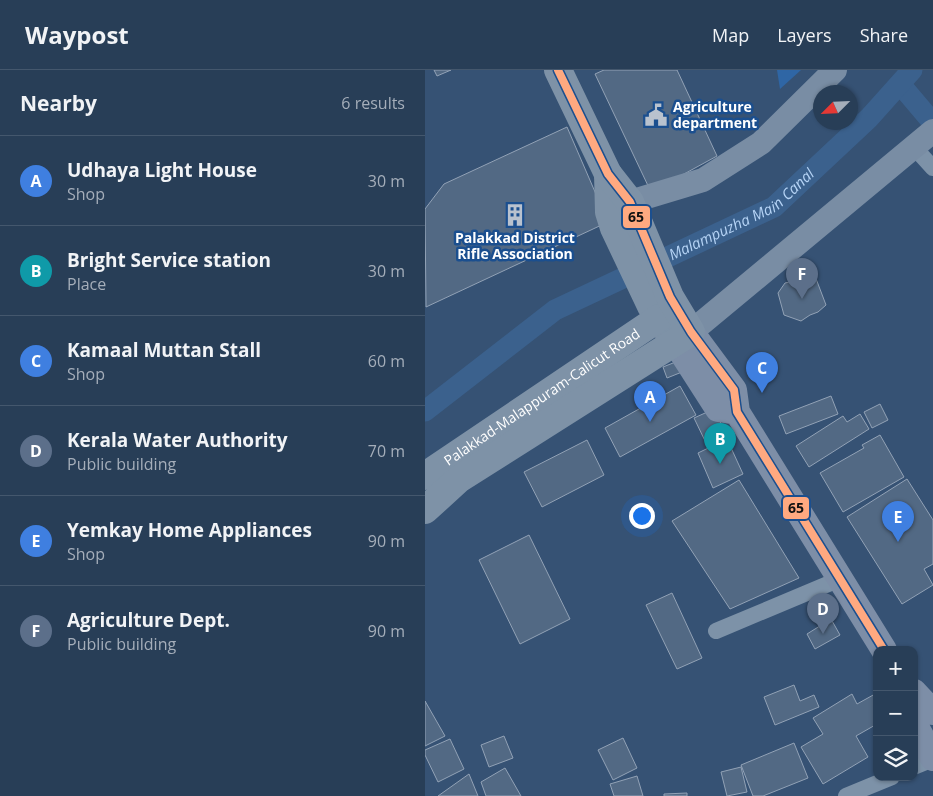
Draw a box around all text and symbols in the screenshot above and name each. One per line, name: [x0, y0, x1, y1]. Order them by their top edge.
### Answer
text: Waypost: [25, 18, 129, 51]
text: Map: [712, 23, 749, 47]
text: Layers: [777, 23, 832, 47]
text: Share: [860, 23, 908, 47]
north arrow: [813, 85, 858, 130]
text: Nearby: [20, 89, 97, 117]
text: 6 results: [341, 92, 405, 114]
place label: Agriculture department: [673, 97, 757, 132]
public building icon: Agriculture department: [643, 102, 669, 128]
text: Udhaya Light House: [67, 157, 257, 183]
water label: Malampuzha Main Canal: [665, 163, 819, 264]
text: A: [30, 170, 42, 192]
text: 30 m: [368, 170, 405, 192]
text: Shop: [67, 183, 105, 205]
building icon: Palakkad District Rifle Association: [502, 202, 528, 228]
line badge: 65: [622, 205, 651, 229]
text: 65: [628, 207, 644, 226]
place label: Palakkad District Rifle Association: [455, 228, 575, 263]
text: Bright Service station: [67, 247, 271, 273]
pin: F: [786, 258, 818, 299]
text: B: [31, 260, 41, 282]
text: 30 m: [368, 260, 405, 282]
text: Place: [67, 273, 106, 295]
street label: Palakkad-Malappuram-Calicut Road: [440, 324, 643, 470]
text: Kamaal Muttan Stall: [67, 337, 261, 363]
text: C: [31, 350, 41, 372]
text: 60 m: [368, 350, 405, 372]
pin: C: [746, 352, 778, 393]
text: Shop: [67, 363, 105, 385]
pin: A: [634, 381, 666, 422]
pin: B: [704, 423, 736, 464]
text: Kerala Water Authority: [67, 427, 288, 453]
text: D: [30, 440, 42, 462]
text: 70 m: [368, 440, 405, 462]
text: Public building: [67, 453, 176, 475]
line badge: 65: [782, 496, 810, 520]
text: 65: [788, 498, 804, 517]
pin: E: [882, 501, 914, 542]
your location: [629, 503, 655, 529]
text: Yemkay Home Appliances: [67, 517, 312, 543]
text: E: [32, 530, 40, 552]
text: 90 m: [368, 530, 405, 552]
text: Shop: [67, 543, 105, 565]
pin: D: [807, 593, 839, 634]
text: Agriculture Dept.: [67, 607, 230, 633]
text: F: [32, 620, 40, 642]
text: 90 m: [368, 620, 405, 642]
text: Public building: [67, 633, 176, 655]
map controls: [873, 646, 918, 781]
button: +: [873, 646, 918, 691]
button: −: [873, 691, 918, 736]
button: layers: [873, 736, 918, 781]

